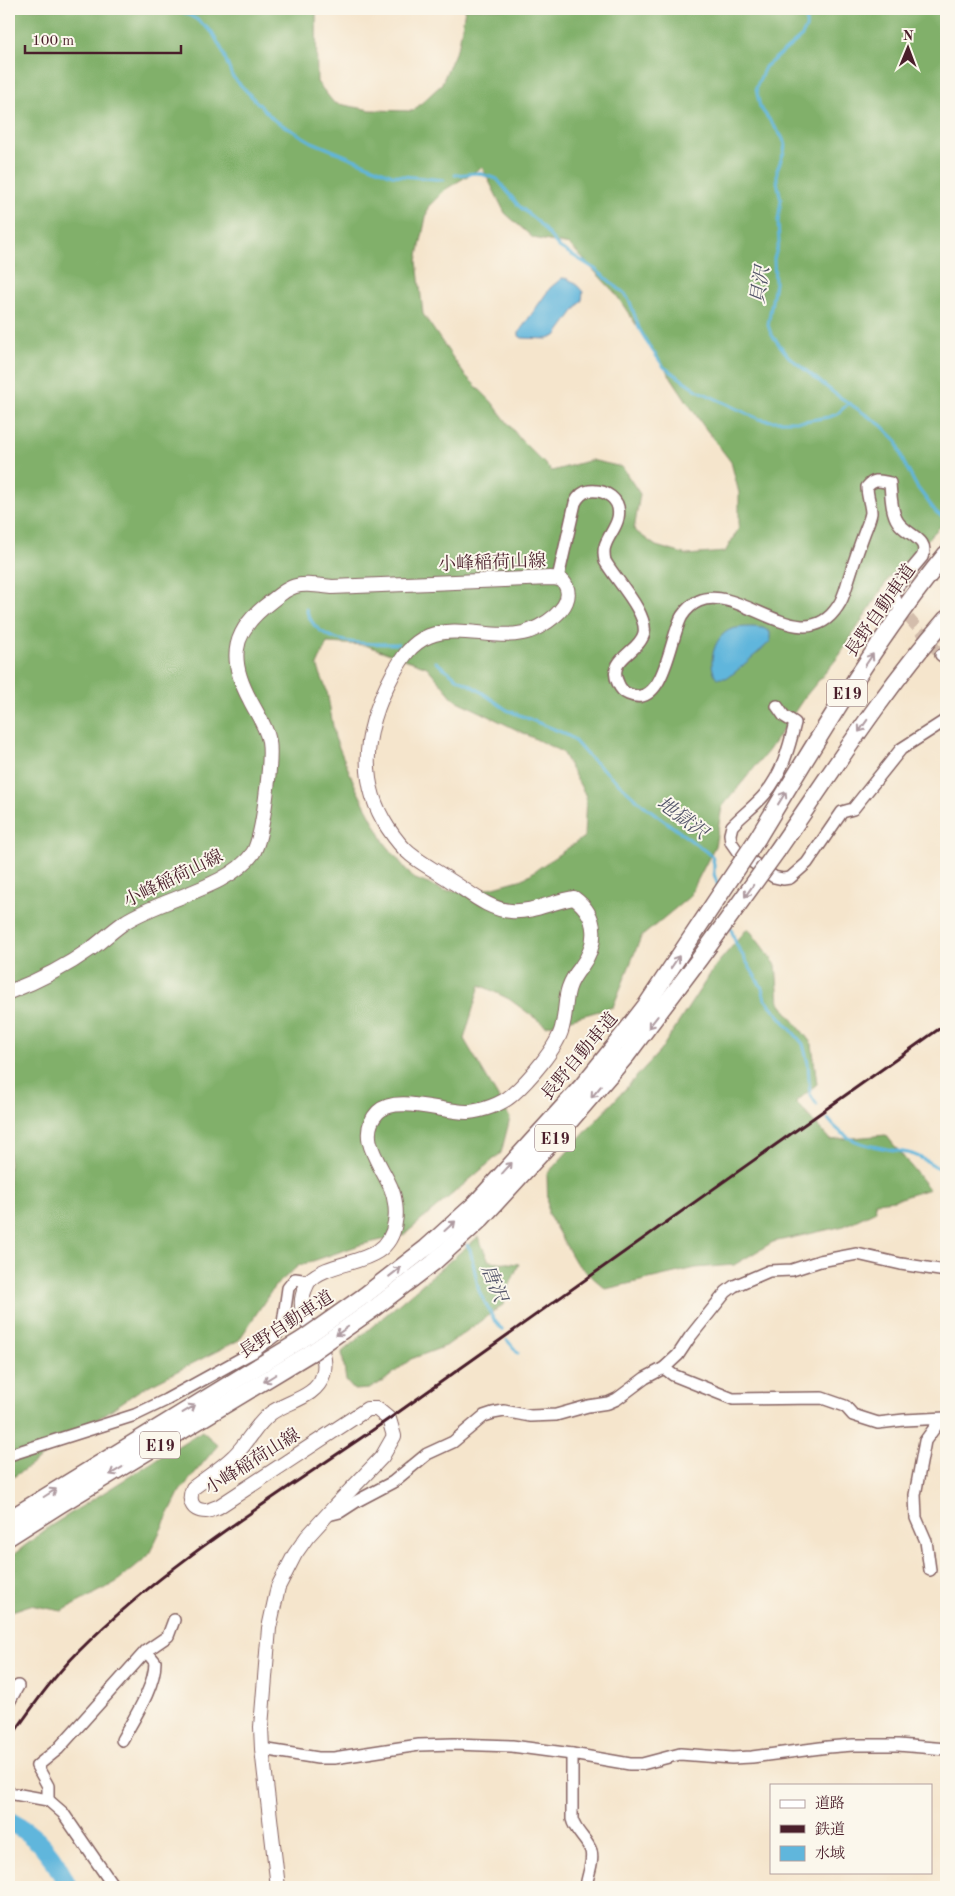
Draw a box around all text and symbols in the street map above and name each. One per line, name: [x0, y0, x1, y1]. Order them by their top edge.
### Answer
scale bar: [25, 22, 181, 54]
north arrow: [882, 22, 932, 72]
text: N: [903, 29, 914, 43]
text: 100 m: [32, 34, 74, 49]
water label: 貝沢: [747, 263, 774, 305]
street label: 小峰稲荷山線: [438, 550, 546, 574]
street label: 長野自動車道: [841, 560, 919, 660]
one-way arrow: [864, 654, 874, 668]
road number: E19: [827, 680, 867, 706]
one-way arrow: [858, 719, 868, 733]
one-way arrow: [778, 791, 788, 805]
water label: 地獄沢: [653, 793, 713, 845]
street label: 小峰稲荷山線: [120, 845, 226, 911]
one-way arrow: [744, 884, 754, 898]
one-way arrow: [670, 955, 680, 969]
street label: 長野自動車道: [537, 1008, 621, 1104]
one-way arrow: [647, 1015, 658, 1028]
one-way arrow: [590, 1086, 602, 1099]
road number: E19: [535, 1124, 575, 1152]
one-way arrow: [501, 1161, 513, 1174]
one-way arrow: [444, 1220, 457, 1232]
water label: 唐沢: [477, 1262, 511, 1307]
one-way arrow: [388, 1267, 402, 1277]
street label: 長野自動車道: [235, 1286, 337, 1362]
one-way arrow: [335, 1326, 349, 1336]
one-way arrow: [264, 1374, 278, 1384]
one-way arrow: [182, 1404, 196, 1414]
street label: 小峰稲荷山線: [201, 1424, 303, 1498]
road number: E19: [140, 1432, 180, 1458]
one-way arrow: [109, 1466, 123, 1476]
one-way arrow: [43, 1488, 57, 1498]
legend: [770, 1784, 932, 1874]
text: 道路: [815, 1795, 845, 1812]
text: 鉄道: [815, 1821, 845, 1838]
text: 水域: [815, 1845, 845, 1862]

